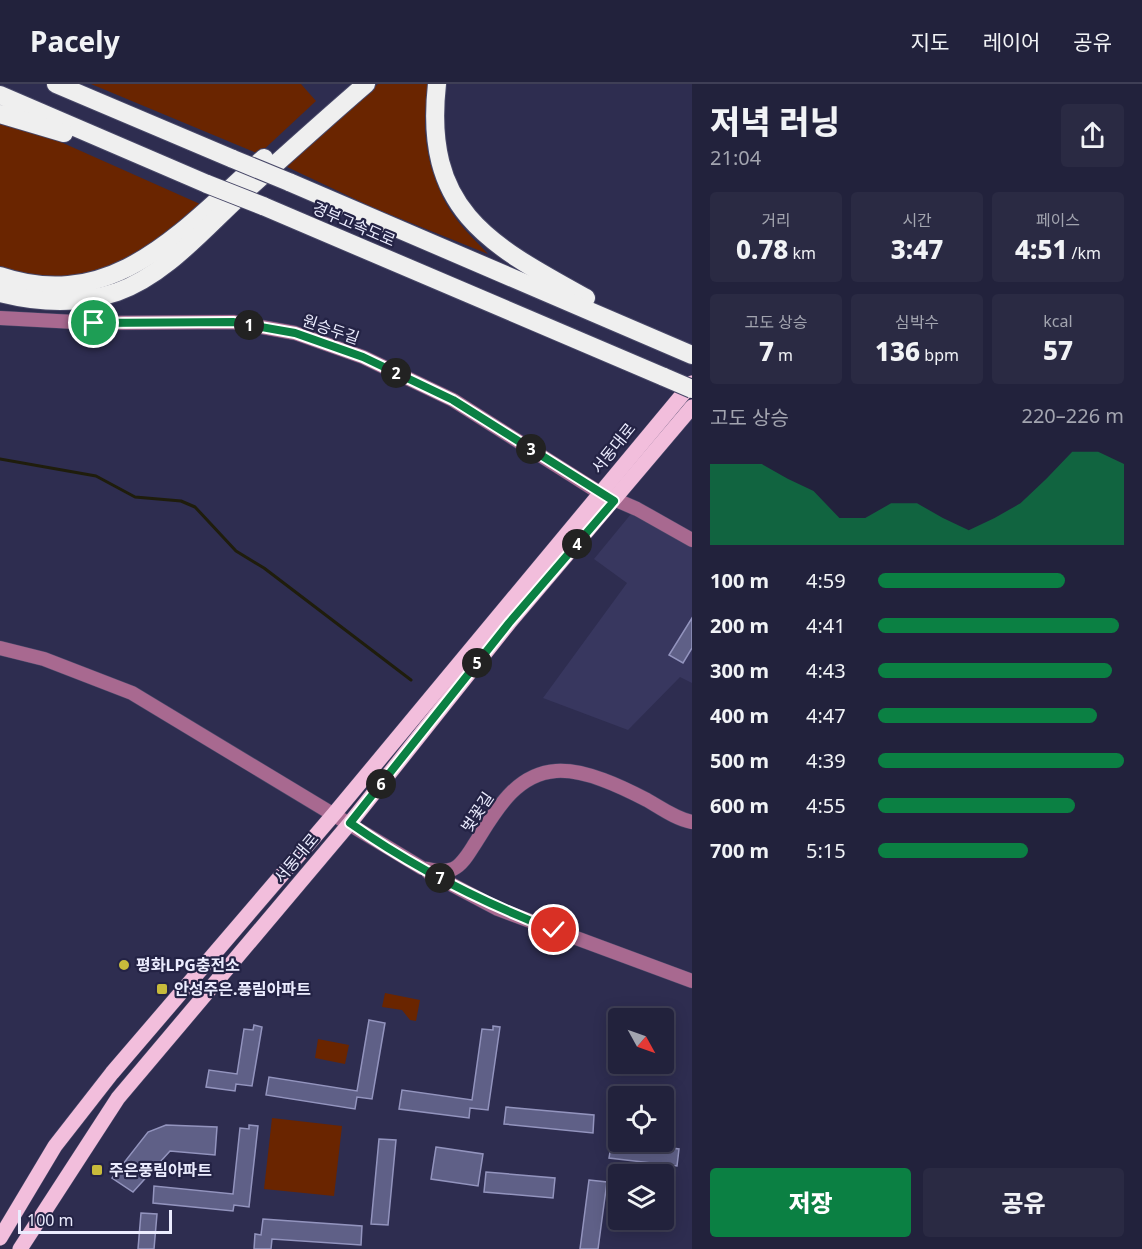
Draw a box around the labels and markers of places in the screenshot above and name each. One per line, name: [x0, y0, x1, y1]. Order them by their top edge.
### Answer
pin: [68, 297, 119, 348]
pin: 1: [234, 310, 264, 340]
pin: 2: [381, 358, 411, 388]
pin: 3: [516, 434, 546, 464]
pin: 4: [562, 529, 592, 559]
pin: 5: [462, 648, 492, 678]
pin: 6: [366, 769, 396, 799]
pin: 7: [425, 863, 455, 893]
pin: [528, 904, 579, 955]
place label: 평화LPG충전소: [136, 954, 240, 976]
marker: 평화LPG충전소: [117, 958, 131, 972]
place label: 안성주은.풍림아파트: [174, 978, 311, 1000]
marker: 안성주은.풍림아파트: [155, 982, 169, 996]
place label: 주은풍림아파트: [109, 1159, 212, 1181]
marker: 주은풍림아파트: [90, 1163, 104, 1177]

